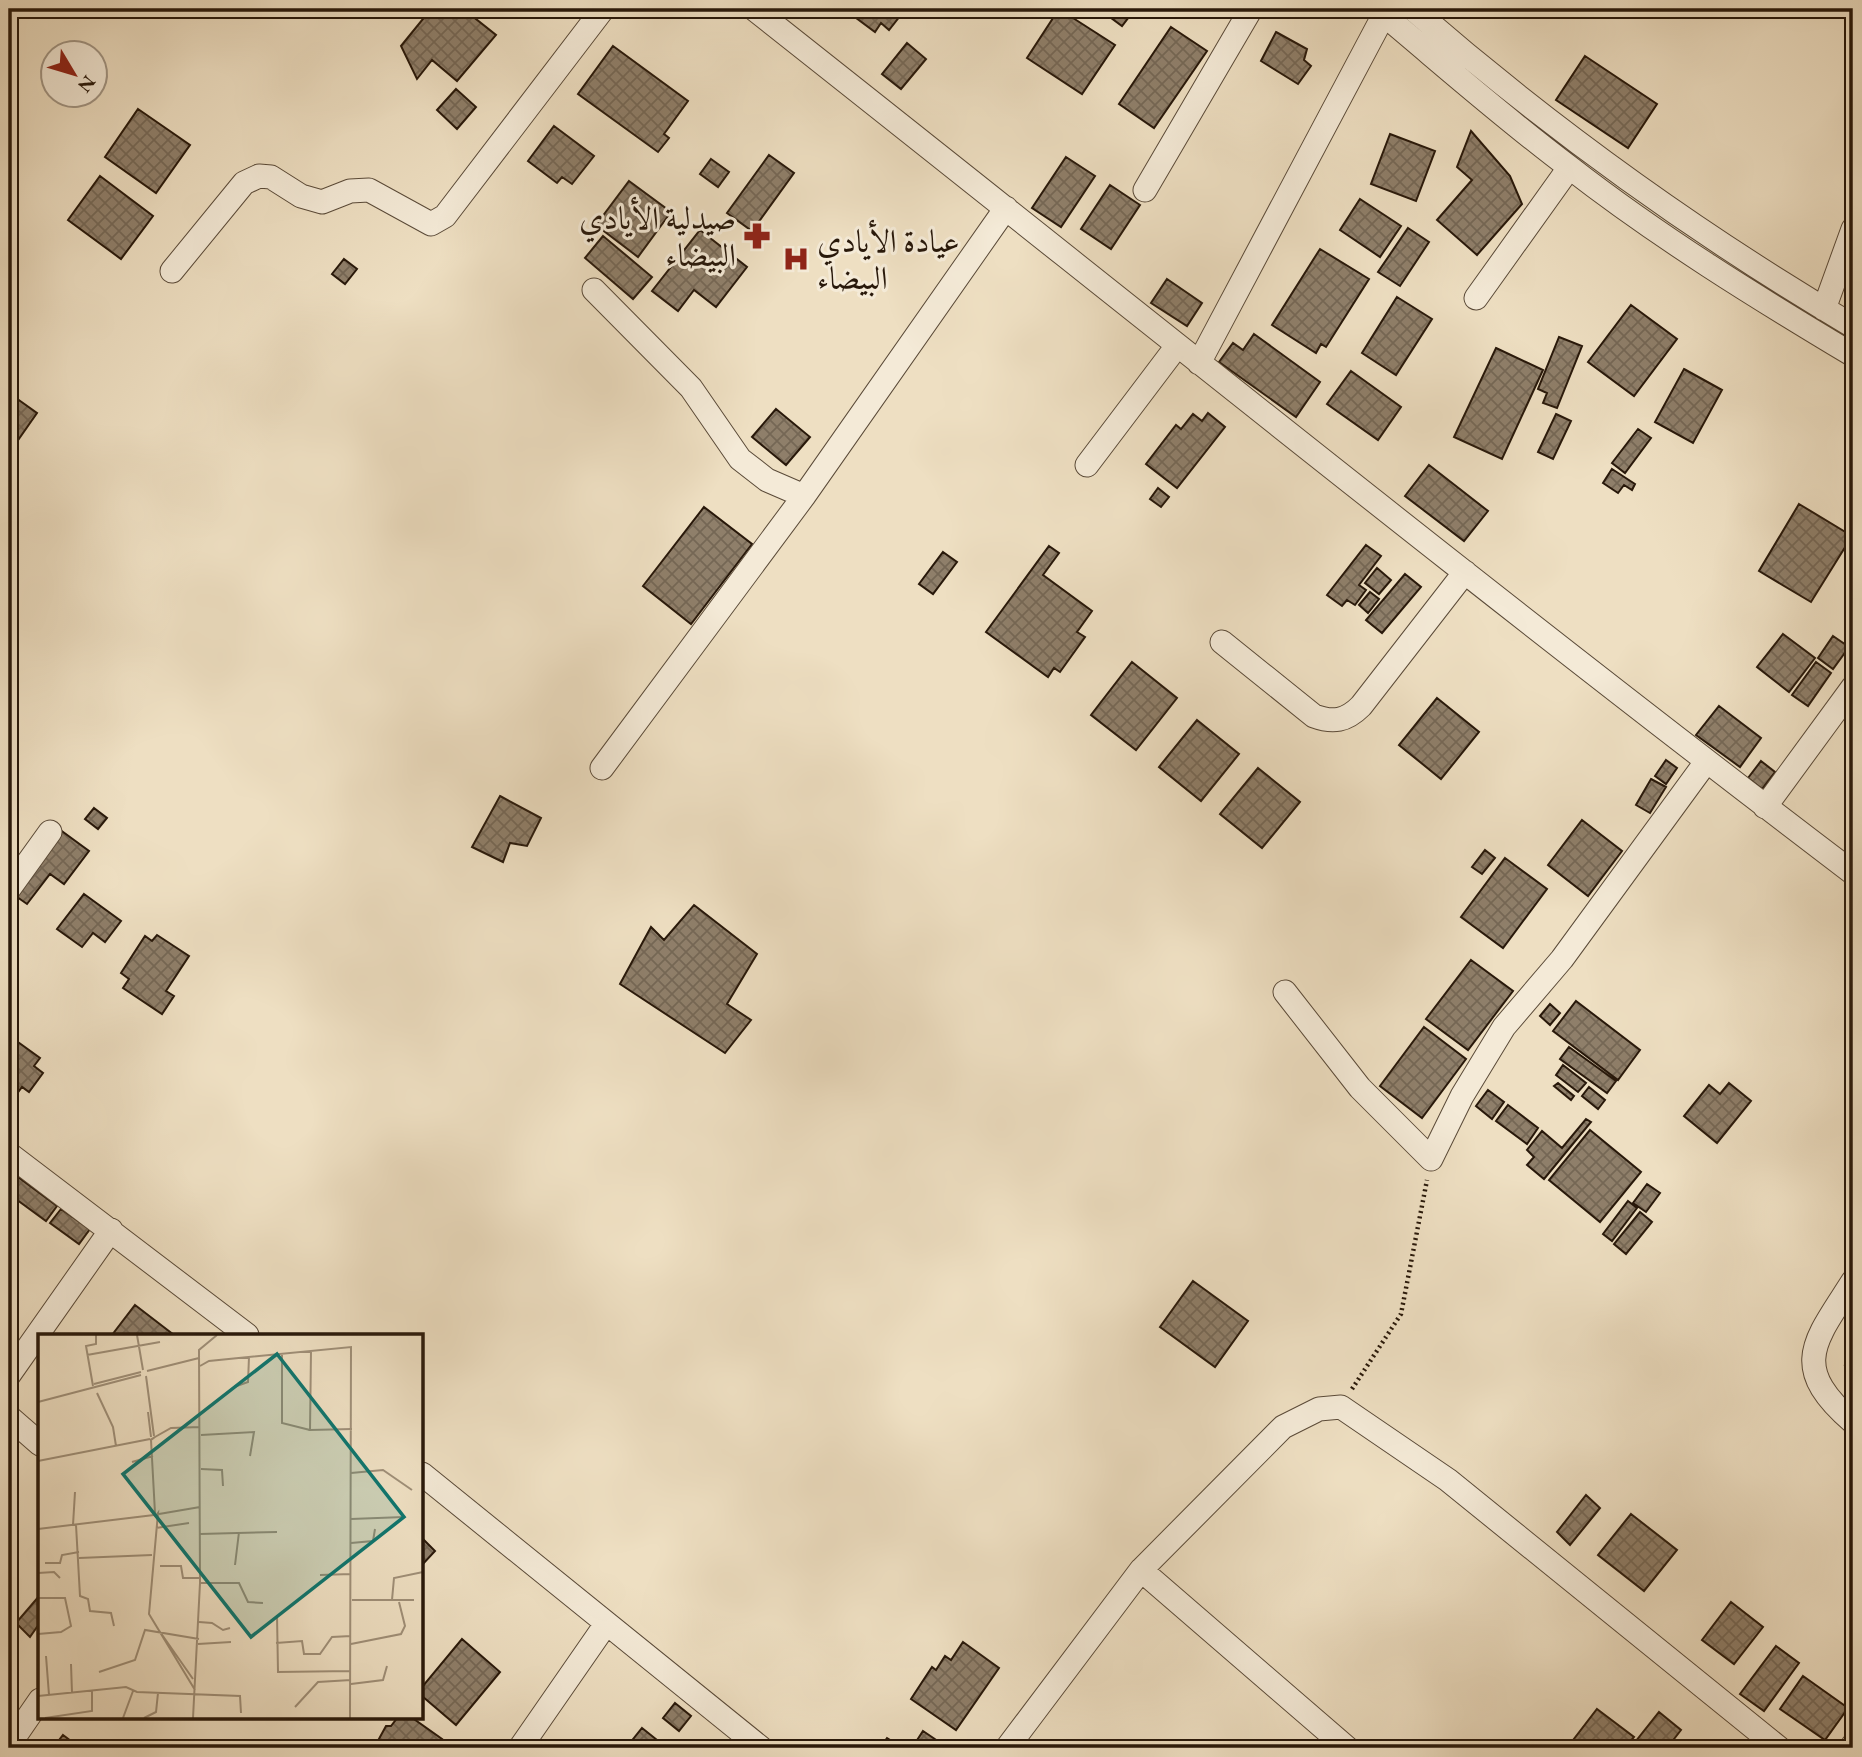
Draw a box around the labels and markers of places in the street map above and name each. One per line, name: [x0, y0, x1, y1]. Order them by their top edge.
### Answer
place label: صيدلية الأيادي البيضاء: [579, 196, 736, 276]
place label: عيادة الأيادي البيضاء: [817, 219, 960, 299]
pharmacy icon: صيدلية الأيادي البيضاء: [742, 221, 772, 251]
hospital icon: عيادة الأيادي البيضاء: [781, 244, 811, 274]

